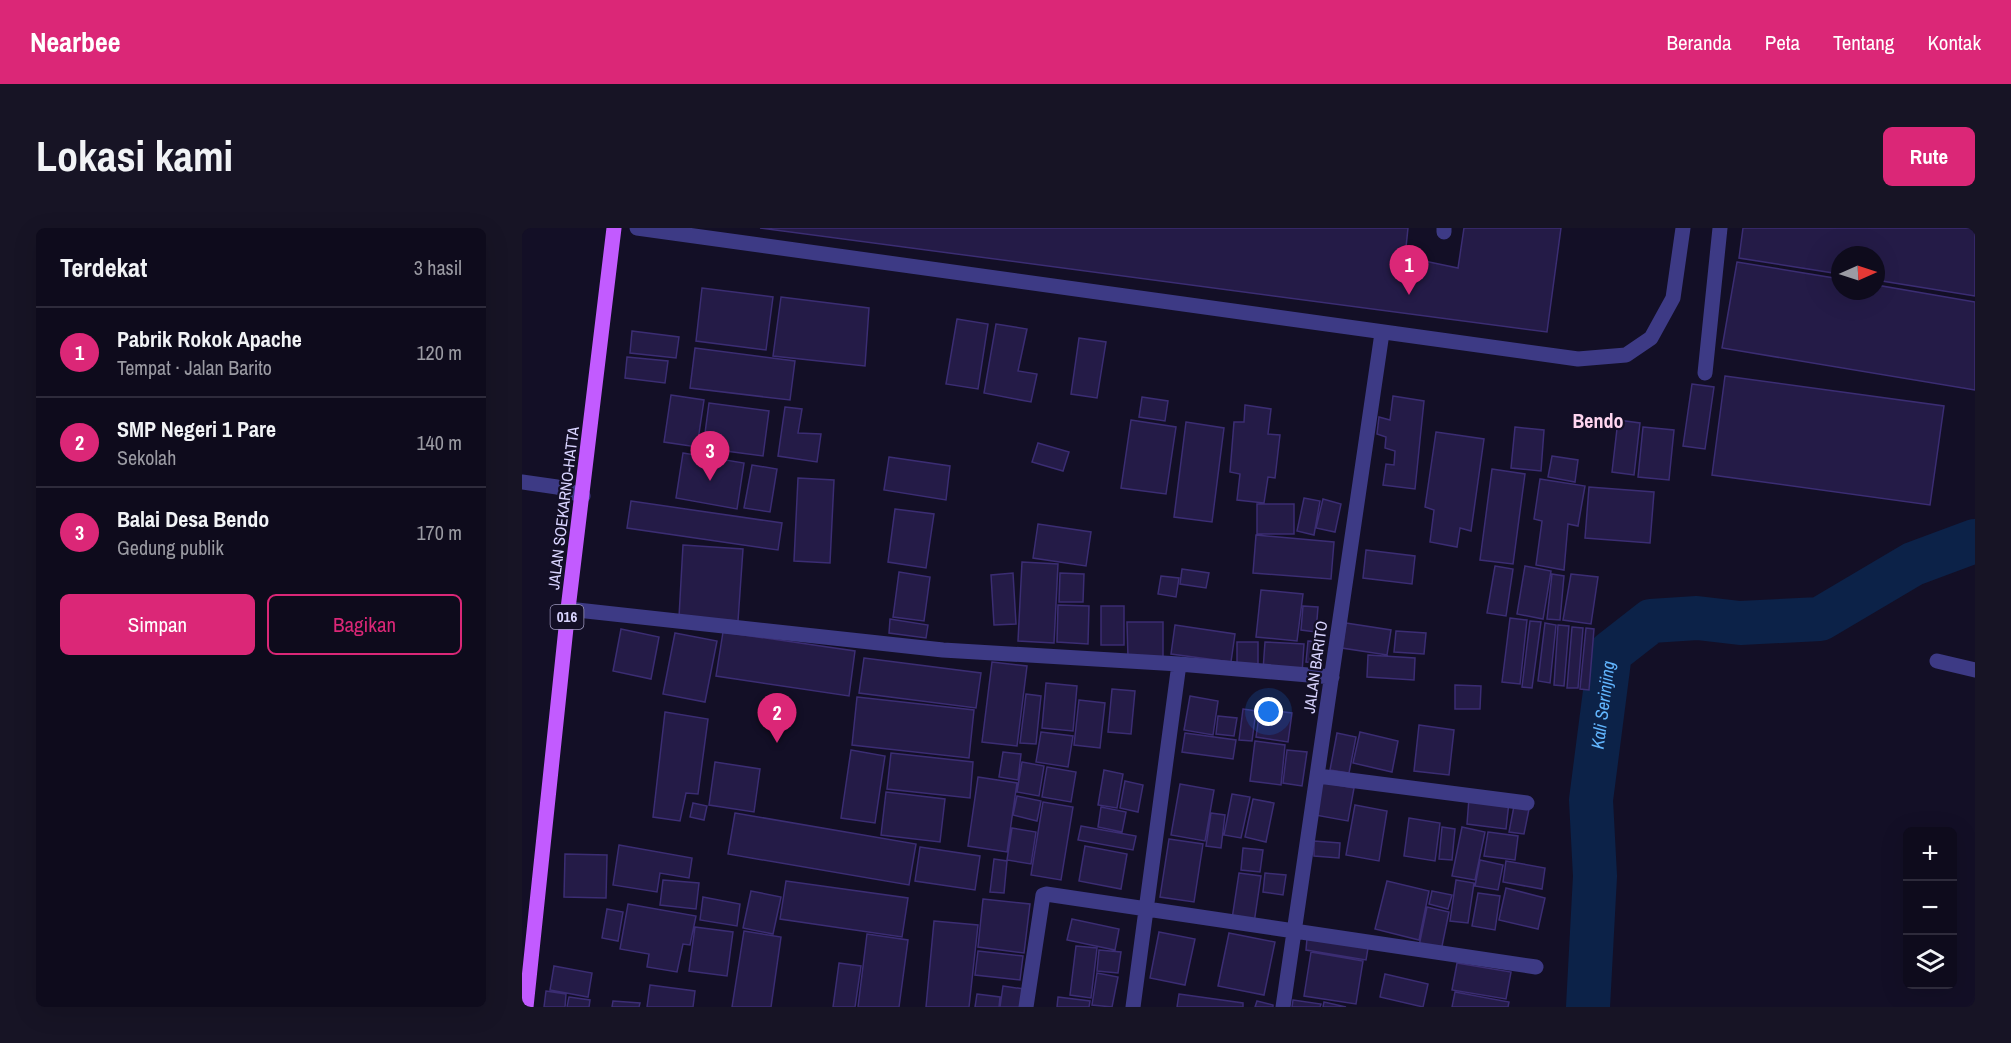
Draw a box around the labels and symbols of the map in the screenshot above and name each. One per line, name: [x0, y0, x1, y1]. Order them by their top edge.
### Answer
pin: 1: [1390, 245, 1428, 295]
north arrow: [1831, 246, 1885, 300]
district label: Bendo: [1572, 407, 1624, 434]
street label: JALAN SOEKARNO-HATTA: [542, 425, 584, 591]
pin: 3: [690, 432, 729, 481]
road number: 016: [550, 605, 584, 629]
street label: JALAN BARITO: [1298, 619, 1332, 715]
water label: Kali Serinjing: [1585, 659, 1621, 751]
pin: 2: [758, 694, 796, 743]
your location: [1254, 697, 1283, 726]

